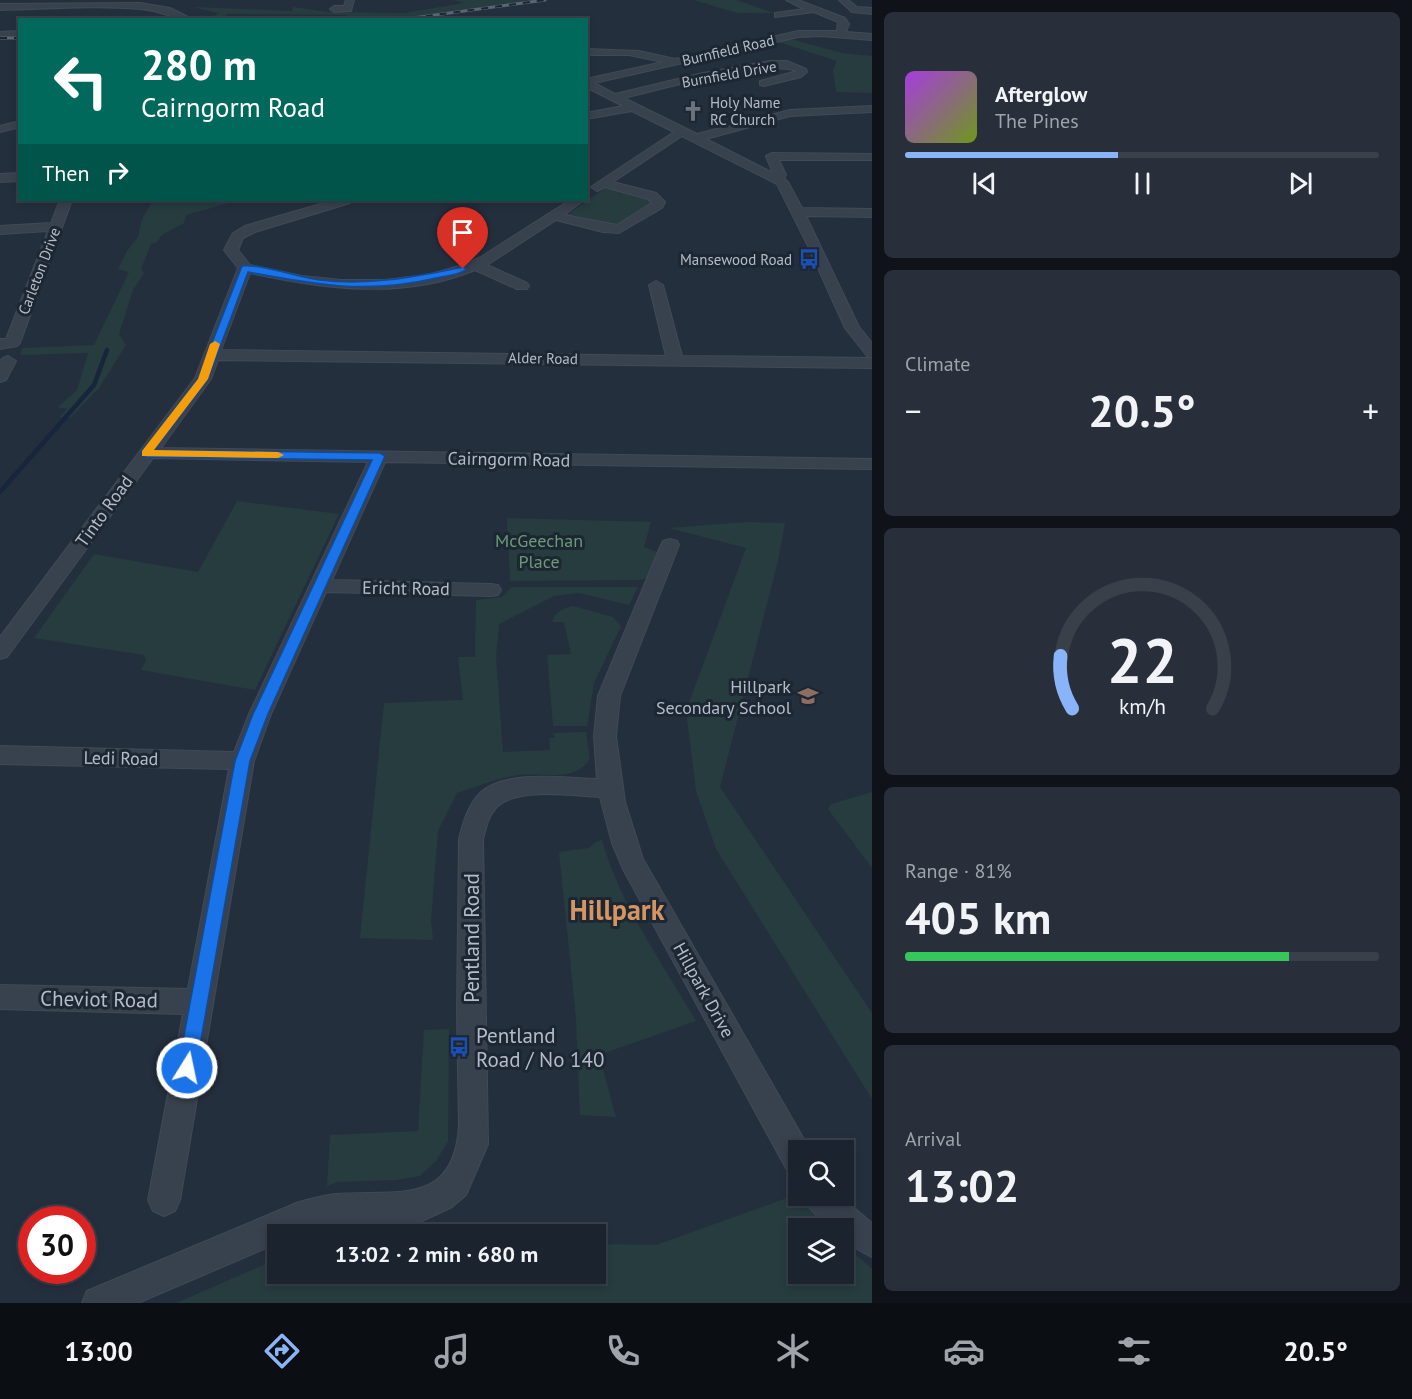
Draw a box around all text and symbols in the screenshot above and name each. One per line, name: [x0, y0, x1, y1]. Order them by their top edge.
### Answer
street label: Burnfield Road: [680, 30, 776, 70]
text: 280 m: [141, 37, 257, 92]
icon: left: [42, 42, 120, 120]
street label: Burnfield Drive: [680, 56, 778, 92]
text: Afterglow: [995, 80, 1087, 108]
text: Cairngorm Road: [141, 90, 325, 124]
place label: Holy Name RC Church: [710, 93, 780, 129]
church icon: Holy Name RC Church: [681, 99, 705, 123]
text: The Pines: [995, 108, 1079, 134]
icon: right: [101, 156, 134, 189]
text: Then: [42, 159, 89, 187]
icon: previous: [968, 167, 1001, 200]
icon: pause: [1126, 167, 1159, 200]
icon: next: [1284, 167, 1317, 200]
pin: [437, 207, 488, 269]
icon: arrive: [446, 216, 479, 249]
street label: Carleton Drive: [14, 225, 64, 317]
bus stop icon: Mansewood Road: [797, 247, 821, 271]
place label: Mansewood Road: [680, 250, 792, 269]
street label: Alder Road: [508, 348, 578, 368]
text: Climate: [905, 351, 971, 377]
text: 20.5°: [1088, 381, 1196, 439]
text: −: [905, 389, 922, 432]
text: +: [1362, 389, 1379, 432]
street label: Cairngorm Road: [447, 446, 571, 472]
street label: Tinto Road: [70, 471, 138, 551]
park label: McGeechan Place: [495, 529, 583, 573]
street label: Ericht Road: [362, 576, 450, 600]
text: 22: [1107, 619, 1177, 700]
place label: Hillpark Secondary School: [656, 675, 792, 719]
school or university icon: Hillpark Secondary School: [796, 684, 820, 708]
text: km/h: [1118, 692, 1165, 720]
street label: Ledi Road: [83, 746, 159, 770]
text: Range · 81%: [905, 858, 1012, 884]
street label: Pentland Road: [458, 873, 485, 1003]
text: 405 km: [905, 888, 1051, 946]
district label: Hillpark: [570, 891, 665, 928]
street label: Hillpark Drive: [668, 938, 740, 1042]
street label: Cheviot Road: [40, 984, 158, 1014]
place label: Pentland Road / No 140: [476, 1022, 604, 1073]
bus stop icon: Pentland Road / No 140: [447, 1035, 471, 1059]
position arrow: [155, 1036, 219, 1100]
text: Arrival: [905, 1126, 961, 1152]
map controls: [788, 1140, 854, 1284]
button: search: [788, 1140, 854, 1206]
text: 13:02: [905, 1156, 1019, 1214]
speed limit sign: 30: [18, 1206, 96, 1284]
button: layers: [788, 1218, 854, 1284]
text: 13:02 · 2 min · 680 m: [335, 1240, 538, 1268]
icon: directions: [261, 1330, 303, 1372]
icon: music: [431, 1330, 473, 1372]
icon: phone: [602, 1330, 644, 1372]
icon: climate: [772, 1330, 814, 1372]
icon: car: [943, 1330, 985, 1372]
icon: filters: [1113, 1330, 1155, 1372]
text: 13:00: [64, 1334, 133, 1368]
text: 20.5°: [1283, 1334, 1348, 1368]

